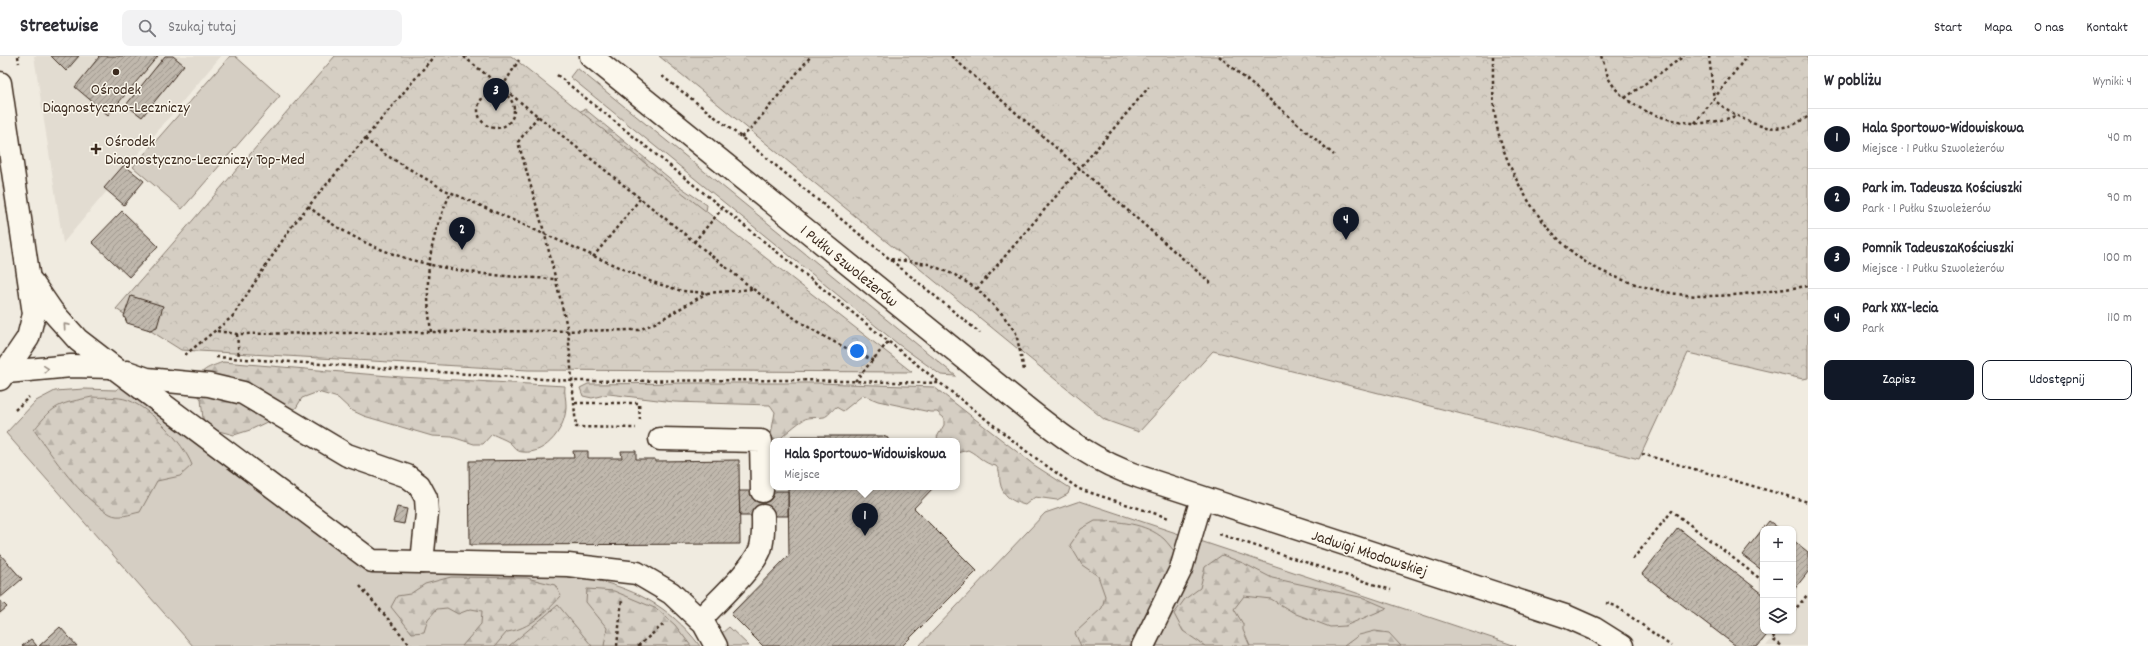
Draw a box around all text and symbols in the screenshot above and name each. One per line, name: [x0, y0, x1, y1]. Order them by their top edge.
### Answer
search box: [122, 10, 402, 46]
text: Streetwise: [20, 14, 98, 41]
icon: search: [136, 17, 158, 39]
text: Szukaj tutaj: [168, 17, 236, 39]
text: Start: [1934, 18, 1962, 38]
text: Mapa: [1984, 18, 2012, 38]
text: O nas: [2034, 18, 2064, 38]
text: Kontakt: [2086, 18, 2128, 38]
marker: Ośrodek Diagnostyczno-Leczniczy: [111, 67, 121, 77]
text: W pobliżu: [1824, 70, 1881, 94]
text: Wyniki: 4: [2093, 73, 2132, 92]
pin: 3: [483, 78, 509, 111]
place label: Ośrodek Diagnostyczno-Leczniczy: [42, 79, 190, 120]
text: Hala Sportowo-Widowiskowa: [1862, 118, 2024, 140]
text: 1: [1836, 129, 1838, 148]
text: 40 m: [2108, 129, 2132, 148]
place label: Ośrodek Diagnostyczno-Leczniczy Top-Med: [105, 131, 305, 172]
text: Miejsce · 1 Pułku Szwoleżerów: [1862, 140, 2004, 159]
marker: Ośrodek Diagnostyczno-Leczniczy Top-Med: [90, 143, 102, 155]
text: Park im. Tadeusza Kościuszki: [1862, 178, 2022, 200]
text: 2: [1834, 189, 1840, 208]
text: 90 m: [2107, 189, 2132, 208]
text: Park · 1 Pułku Szwoleżerów: [1862, 200, 1991, 219]
pin: 4: [1333, 207, 1359, 240]
pin: 2: [449, 217, 475, 250]
street label: 1 Pułku Szwoleżerów: [794, 220, 902, 314]
text: Pomnik TadeuszaKościuszki: [1862, 238, 2013, 260]
text: 3: [1834, 249, 1840, 268]
text: 100 m: [2103, 249, 2132, 268]
text: Miejsce · 1 Pułku Szwoleżerów: [1862, 260, 2004, 279]
text: Park XXX-lecia: [1862, 298, 1938, 320]
text: 4: [1834, 309, 1840, 328]
text: 110 m: [2107, 309, 2132, 328]
text: Park: [1862, 320, 1884, 339]
one-way arrow: [63, 323, 71, 331]
your location: [847, 341, 867, 361]
button: Zapisz: [1824, 360, 1974, 400]
button: Udostępnij: [1982, 360, 2132, 400]
one-way arrow: [43, 364, 49, 373]
popup: [770, 438, 960, 490]
text: Hala Sportowo-Widowiskowa: [784, 444, 946, 466]
text: Miejsce: [784, 466, 820, 485]
pin: 1: [852, 503, 878, 536]
street label: Jadwigi Młodowskiej: [1308, 525, 1430, 584]
map controls: [1760, 526, 1796, 634]
button: +: [1760, 526, 1796, 562]
button: −: [1760, 562, 1796, 598]
button: layers: [1760, 598, 1796, 634]

